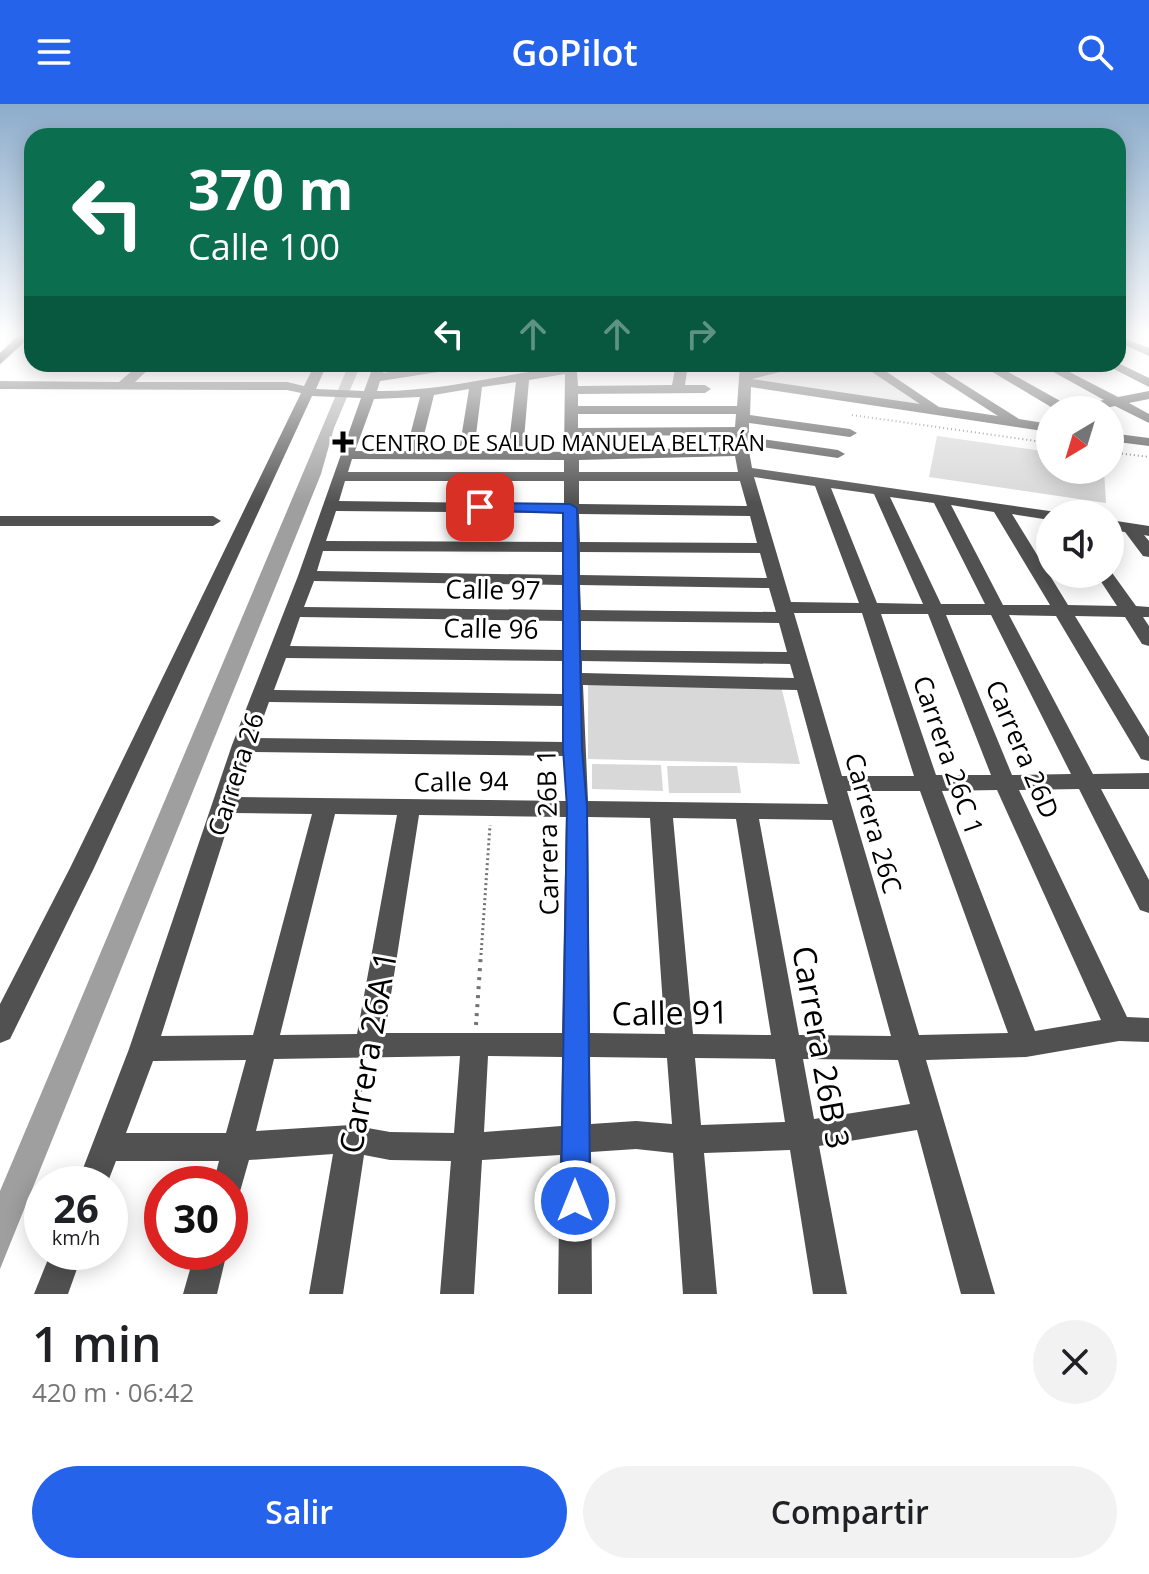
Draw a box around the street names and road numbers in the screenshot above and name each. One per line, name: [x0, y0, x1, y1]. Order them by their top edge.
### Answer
street label: Calle 97: [445, 570, 541, 608]
street label: Calle 96: [443, 609, 539, 647]
street label: Carrera 26C 1: [905, 671, 993, 839]
street label: Carrera 26D: [978, 674, 1068, 824]
street label: Carrera 26: [198, 707, 272, 841]
street label: Carrera 26B 1: [528, 748, 566, 916]
street label: Carrera 26C: [837, 749, 911, 897]
street label: Calle 94: [413, 762, 509, 800]
street label: Carrera 26B 3: [783, 942, 861, 1152]
street label: Carrera 26A 1: [328, 947, 406, 1157]
street label: Calle 91: [611, 989, 729, 1035]

